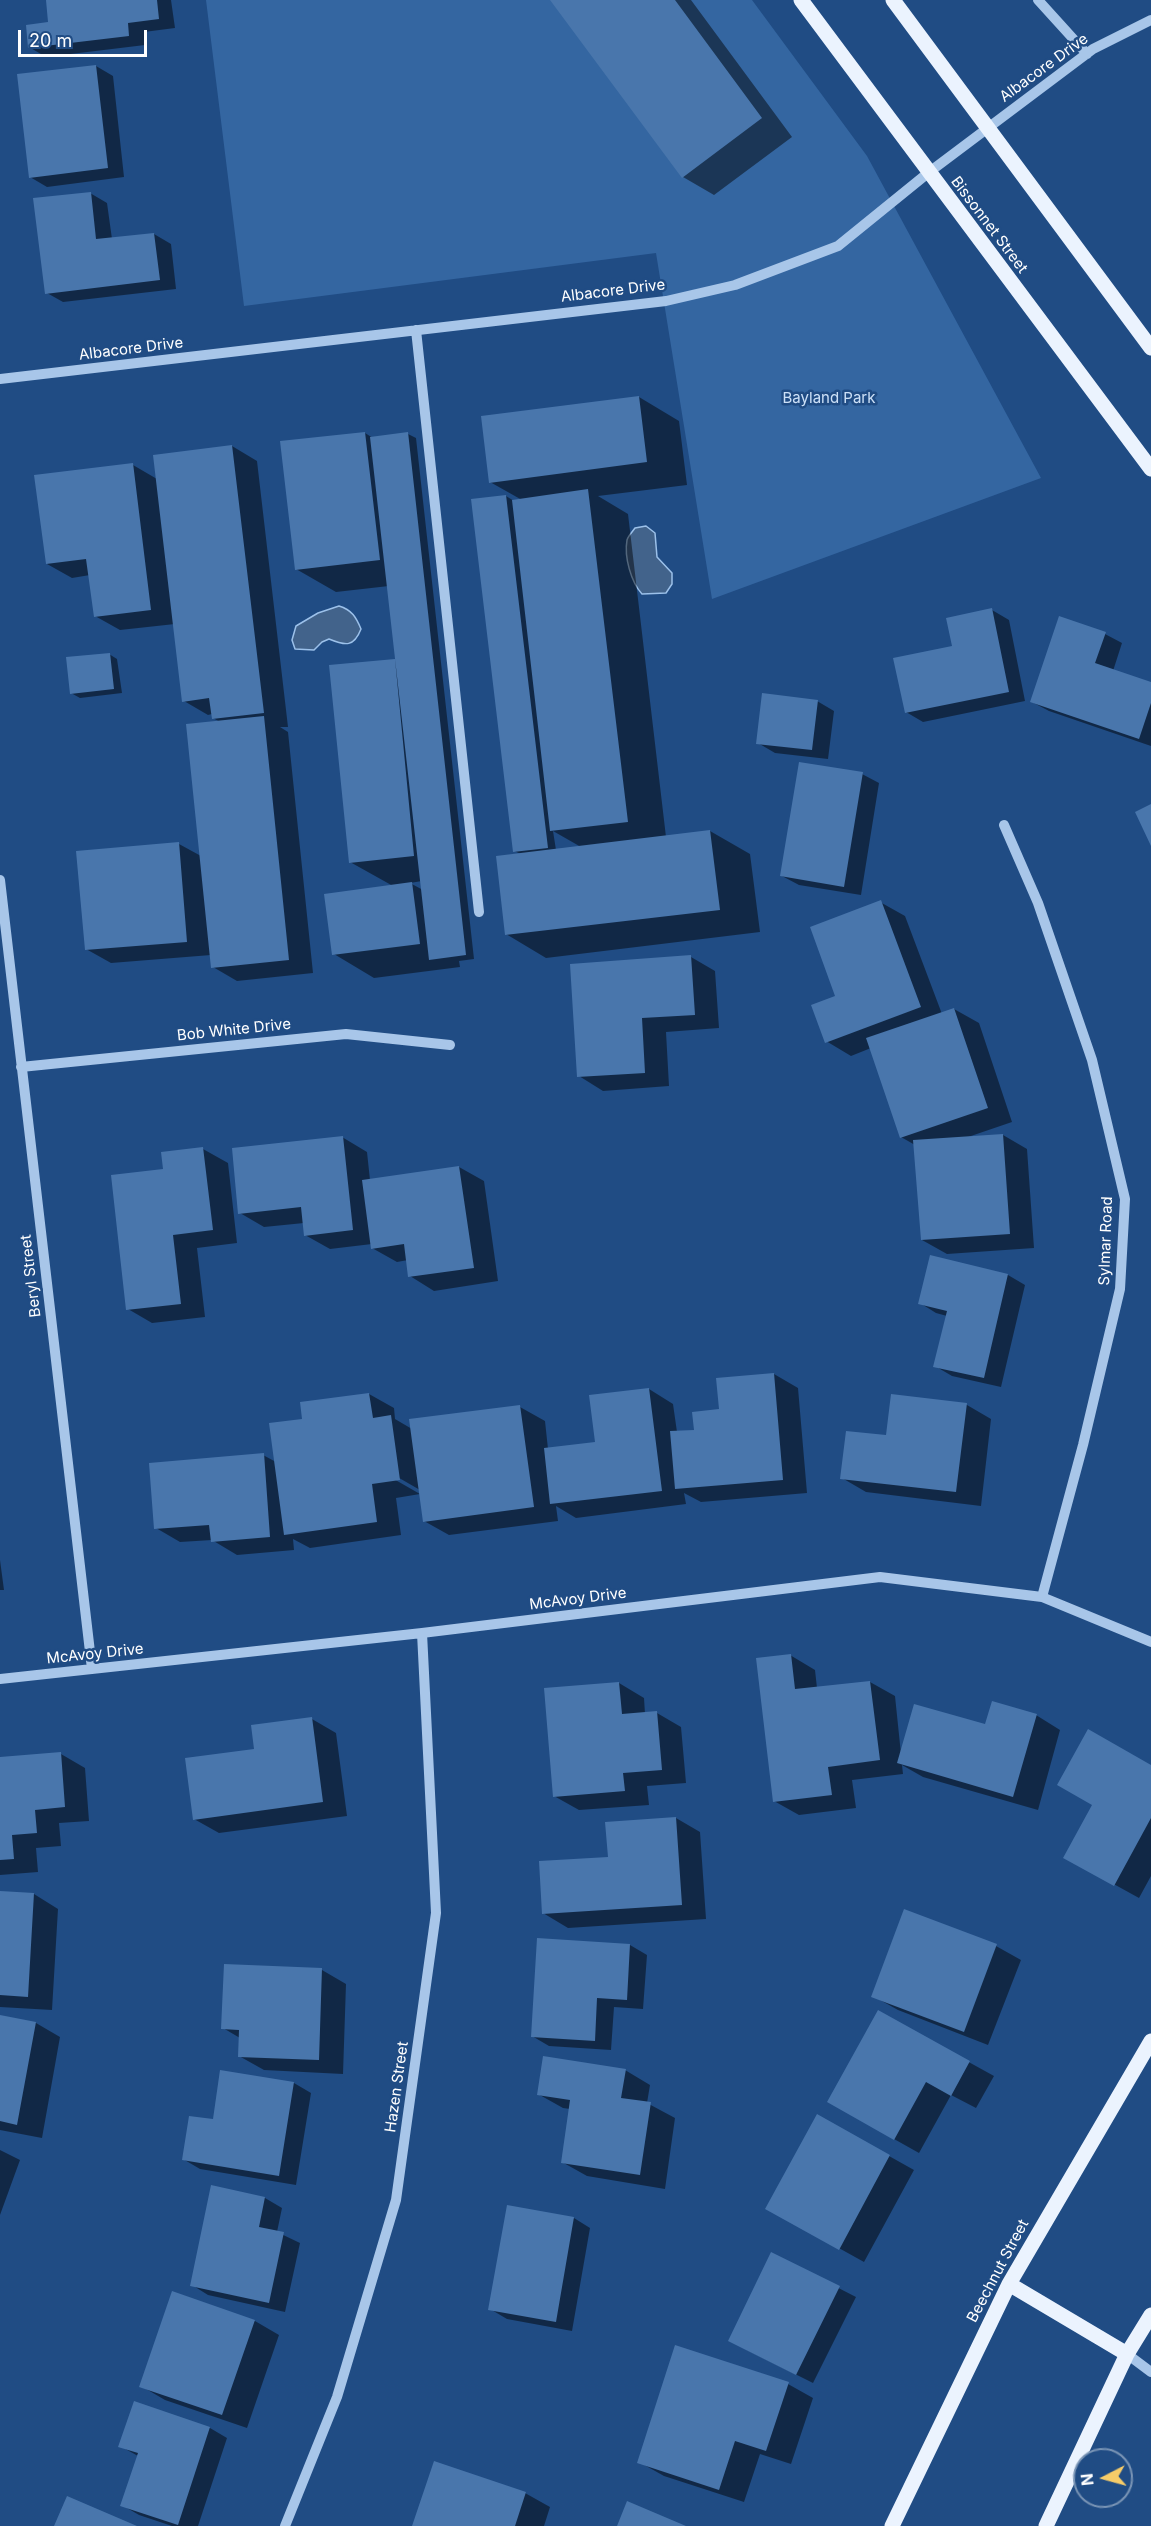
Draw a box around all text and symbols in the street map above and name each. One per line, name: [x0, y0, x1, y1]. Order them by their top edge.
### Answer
scale bar: [21, 18, 150, 56]
text: 20 m: [29, 30, 72, 51]
street label: Albacore Drive: [996, 30, 1092, 106]
street label: Bissonnet Street: [947, 173, 1031, 277]
street label: Albacore Drive: [560, 276, 666, 306]
street label: Albacore Drive: [78, 334, 184, 364]
park label: Bayland Park: [783, 389, 875, 407]
street label: Bob White Drive: [176, 1015, 292, 1045]
street label: Sylmar Road: [1095, 1196, 1117, 1286]
street label: Beryl Street: [17, 1234, 45, 1318]
street label: McAvoy Drive: [528, 1584, 628, 1614]
street label: McAvoy Drive: [45, 1640, 145, 1668]
street label: Hazen Street: [382, 2040, 412, 2134]
street label: Beechnut Street: [963, 2216, 1033, 2326]
north arrow: [1073, 2448, 1133, 2508]
text: N: [1077, 2473, 1098, 2487]

